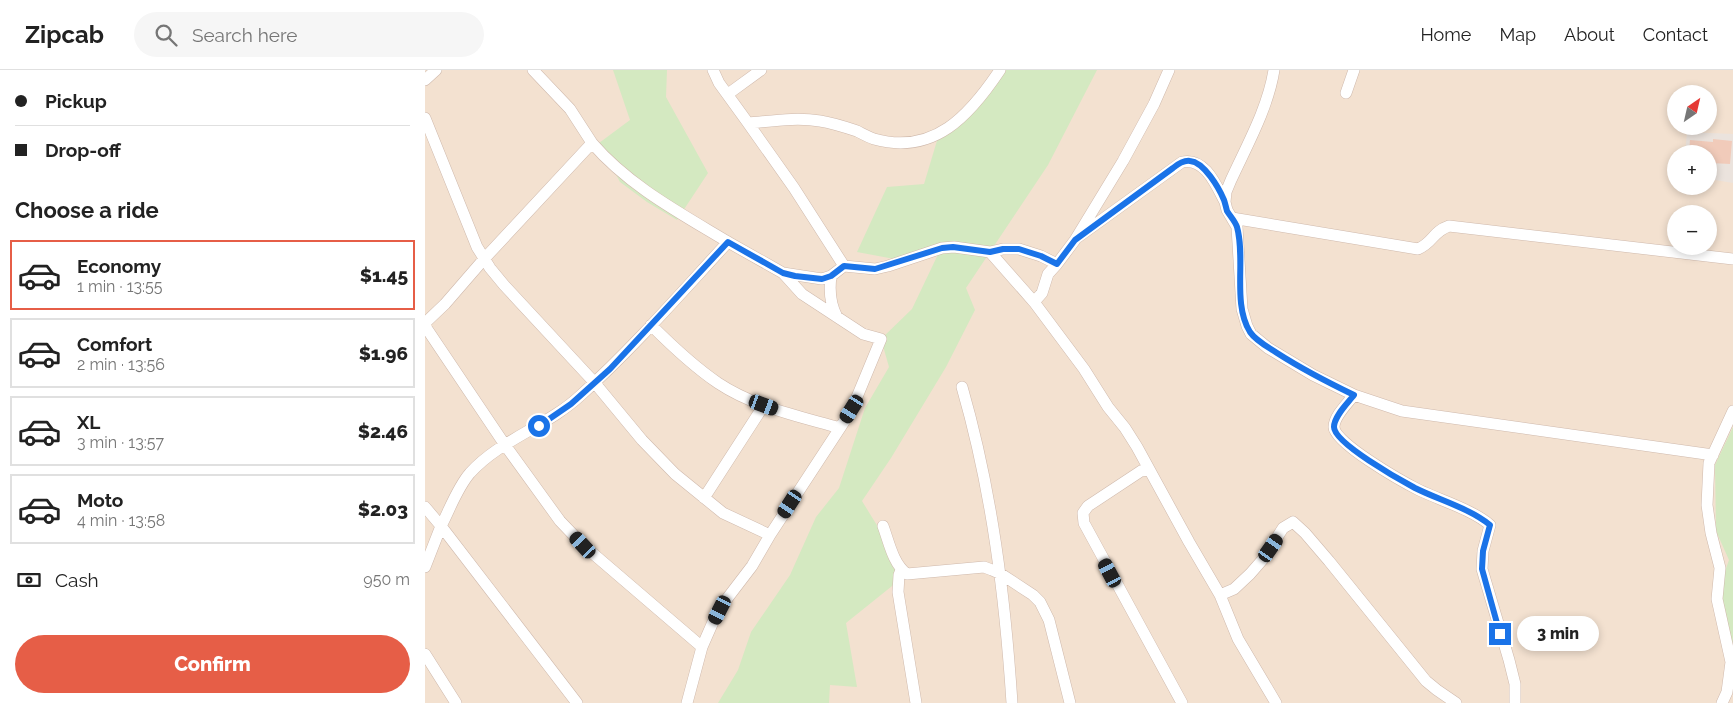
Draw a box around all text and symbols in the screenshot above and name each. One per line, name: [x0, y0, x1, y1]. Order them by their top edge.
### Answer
search box: [134, 12, 484, 57]
text: Zipcab: [25, 20, 104, 49]
icon: search: [152, 21, 180, 49]
text: Search here: [192, 24, 297, 46]
text: Home: [1420, 24, 1471, 45]
text: Map: [1499, 24, 1536, 45]
text: About: [1564, 24, 1615, 45]
text: Contact: [1643, 24, 1708, 45]
north arrow: [1667, 85, 1717, 135]
map controls: [1667, 85, 1717, 255]
text: Pickup: [45, 90, 107, 112]
text: Drop-off: [45, 139, 121, 161]
button: +: [1667, 145, 1717, 195]
text: Choose a ride: [15, 197, 159, 223]
button: −: [1667, 205, 1717, 255]
icon: car: [17, 253, 62, 298]
text: Economy: [77, 255, 161, 277]
text: $1.45: [360, 264, 408, 286]
text: 1 min · 13:55: [77, 277, 162, 296]
icon: car: [17, 331, 62, 376]
text: Comfort: [77, 333, 152, 355]
text: $1.96: [359, 342, 408, 364]
text: 2 min · 13:56: [77, 355, 165, 374]
car: [837, 392, 866, 426]
car: [747, 393, 780, 417]
icon: car: [17, 409, 62, 454]
text: XL: [77, 411, 100, 433]
route start: [528, 415, 550, 437]
text: $2.46: [358, 420, 408, 442]
text: 3 min · 13:57: [77, 433, 164, 452]
icon: car: [17, 487, 62, 532]
car: [775, 487, 804, 521]
text: Moto: [77, 489, 123, 511]
text: $2.03: [358, 498, 408, 520]
text: 4 min · 13:58: [77, 511, 165, 530]
car: [567, 529, 598, 561]
car: [1256, 531, 1285, 565]
car: [1096, 556, 1123, 590]
icon: cash: [15, 566, 43, 594]
text: Cash: [55, 569, 99, 591]
text: 950 m: [363, 570, 410, 589]
car: [706, 593, 733, 627]
callout: 3 min: [1517, 616, 1600, 652]
route end: [1489, 623, 1511, 645]
text: 3 min: [1537, 624, 1579, 643]
button: Confirm: [15, 635, 410, 693]

